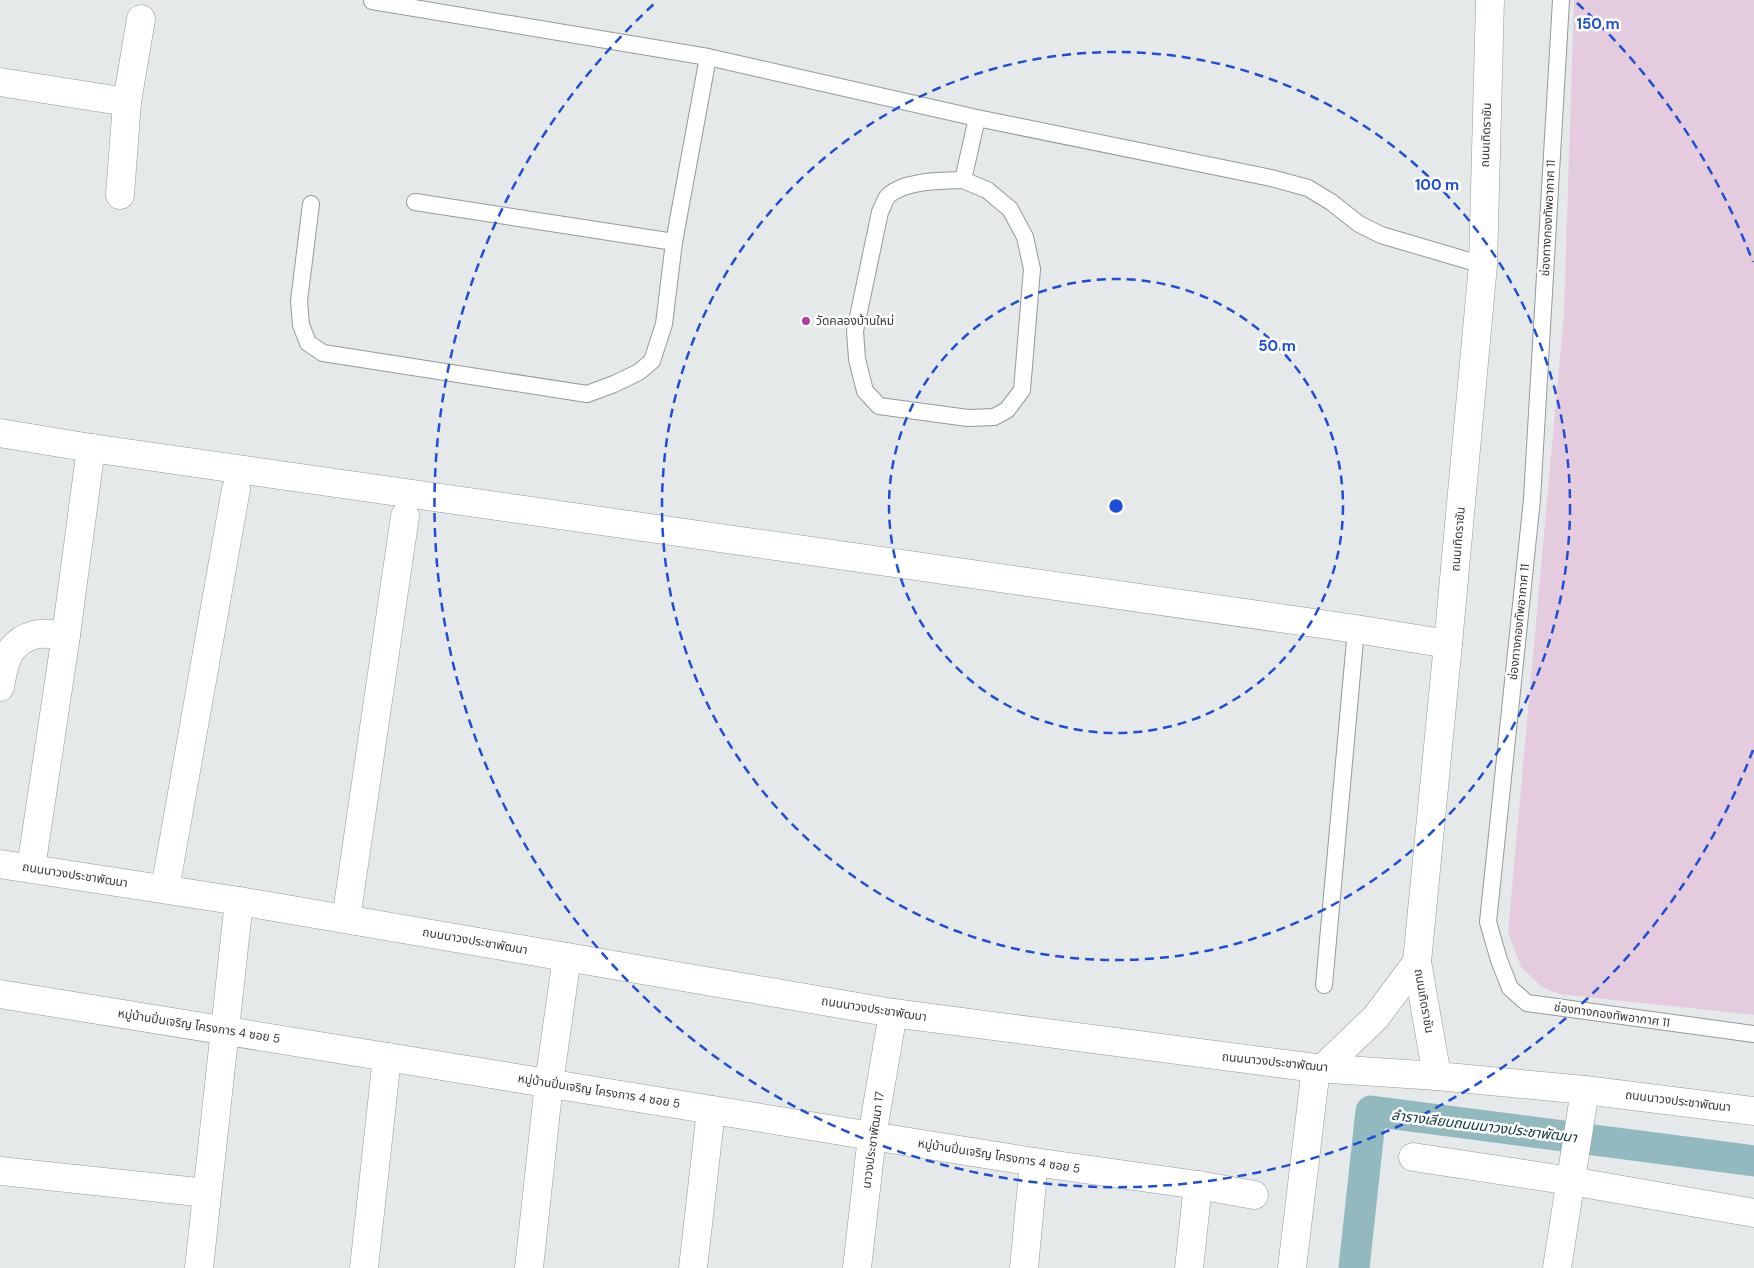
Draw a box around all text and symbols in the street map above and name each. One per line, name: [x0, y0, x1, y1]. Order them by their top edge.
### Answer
text: 150 m: [1577, 14, 1620, 34]
street label: ถนนเทิดราชัน: [1477, 102, 1495, 168]
street label: ช่องทางกองทัพอากาศ 11: [1537, 159, 1559, 277]
text: 100 m: [1415, 175, 1459, 195]
place label: วัดคลองบ้านใหม่: [816, 313, 894, 329]
marker: วัดคลองบ้านใหม่: [800, 315, 812, 327]
text: 50 m: [1258, 336, 1296, 356]
centre of rings: [1107, 497, 1125, 515]
street label: ถนนเทิดราชัน: [1447, 506, 1469, 572]
street label: ช่องทางกองทัพอากาศ 11: [1505, 563, 1533, 681]
street label: ถนนนาวงประชาพัฒนา: [21, 859, 129, 891]
street label: ถนนนาวงประชาพัฒนา: [421, 924, 529, 958]
street label: ถนนเทิดราชัน: [1410, 968, 1438, 1034]
street label: ถนนนาวงประชาพัฒนา: [820, 993, 928, 1025]
street label: ช่องทางกองทัพอากาศ 11: [1553, 999, 1671, 1031]
street label: หมู่บ้านปิ่นเจริญ โครงการ 4 ซอย 5: [117, 1005, 281, 1047]
street label: ถนนนาวงประชาพัฒนา: [1221, 1048, 1329, 1076]
street label: หมู่บ้านปิ่นเจริญ โครงการ 4 ซอย 5: [517, 1070, 681, 1112]
street label: ถนนนาวงประชาพัฒนา: [1624, 1087, 1732, 1115]
street label: นาวงประชาพัฒนา 17: [858, 1090, 888, 1190]
water label: ลำรางเลียบถนนนาวงประชาพัฒนา: [1390, 1106, 1579, 1146]
street label: หมู่บ้านปิ่นเจริญ โครงการ 4 ซอย 5: [917, 1135, 1081, 1177]

